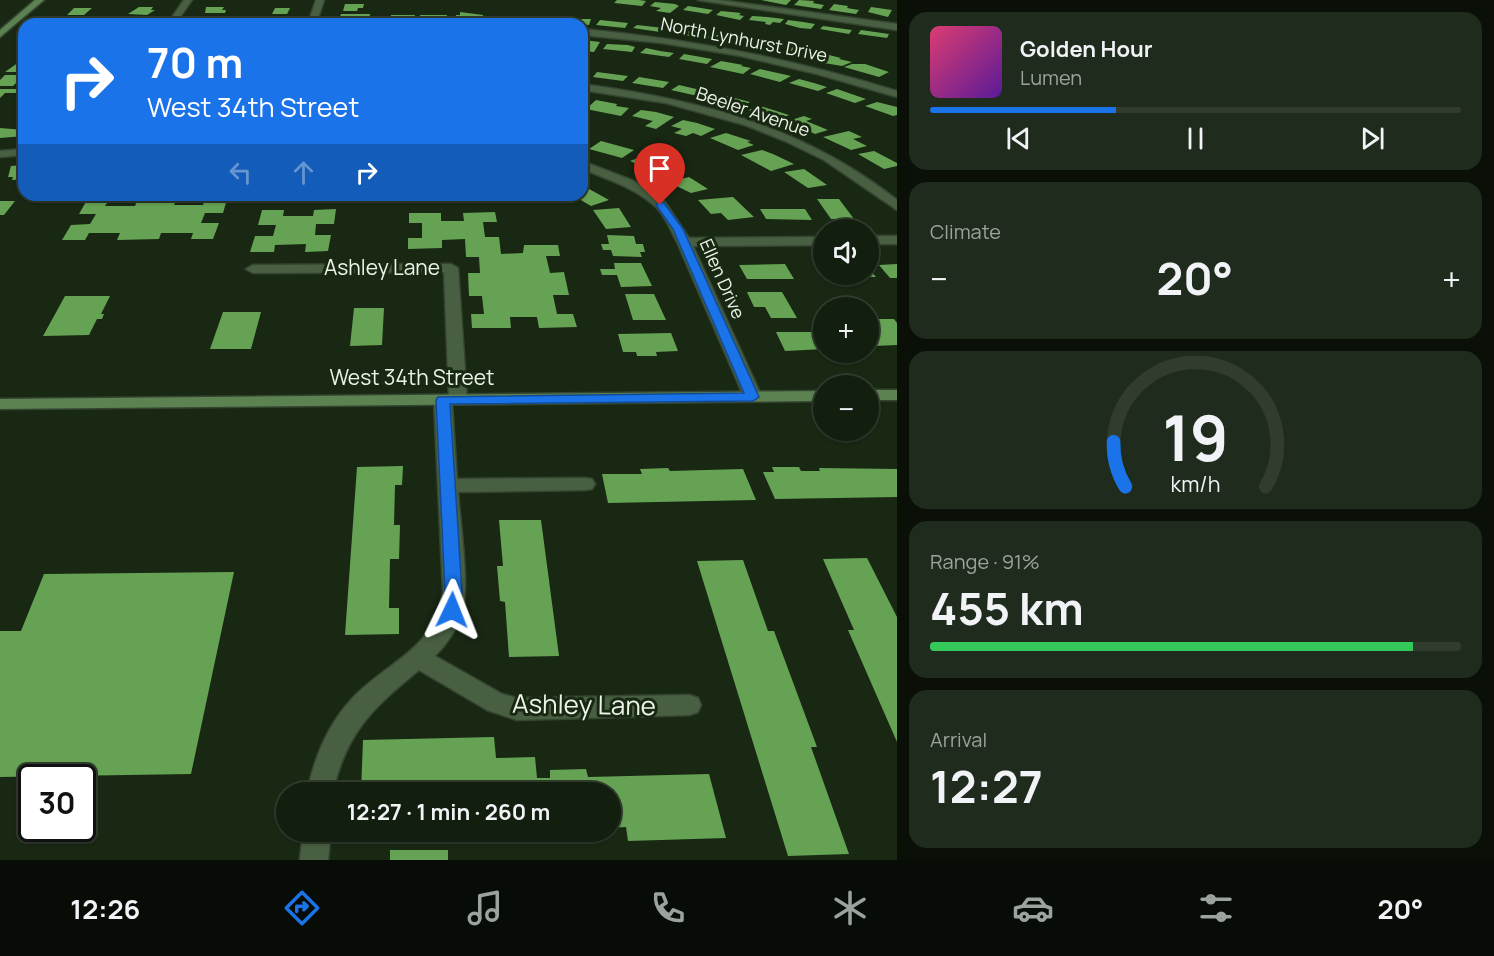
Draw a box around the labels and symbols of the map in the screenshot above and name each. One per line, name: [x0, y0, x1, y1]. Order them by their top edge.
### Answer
street label: North Lynhurst Drive: [659, 11, 830, 67]
street label: Beeler Avenue: [693, 80, 813, 142]
pin: [634, 143, 685, 205]
street label: Ellen Drive: [695, 235, 751, 322]
street label: Ashley Lane: [324, 253, 440, 281]
street label: West 34th Street: [329, 363, 495, 391]
position arrow: [420, 578, 484, 642]
street label: Ashley Lane: [512, 685, 656, 723]
speed limit sign: 30: [18, 764, 96, 842]

